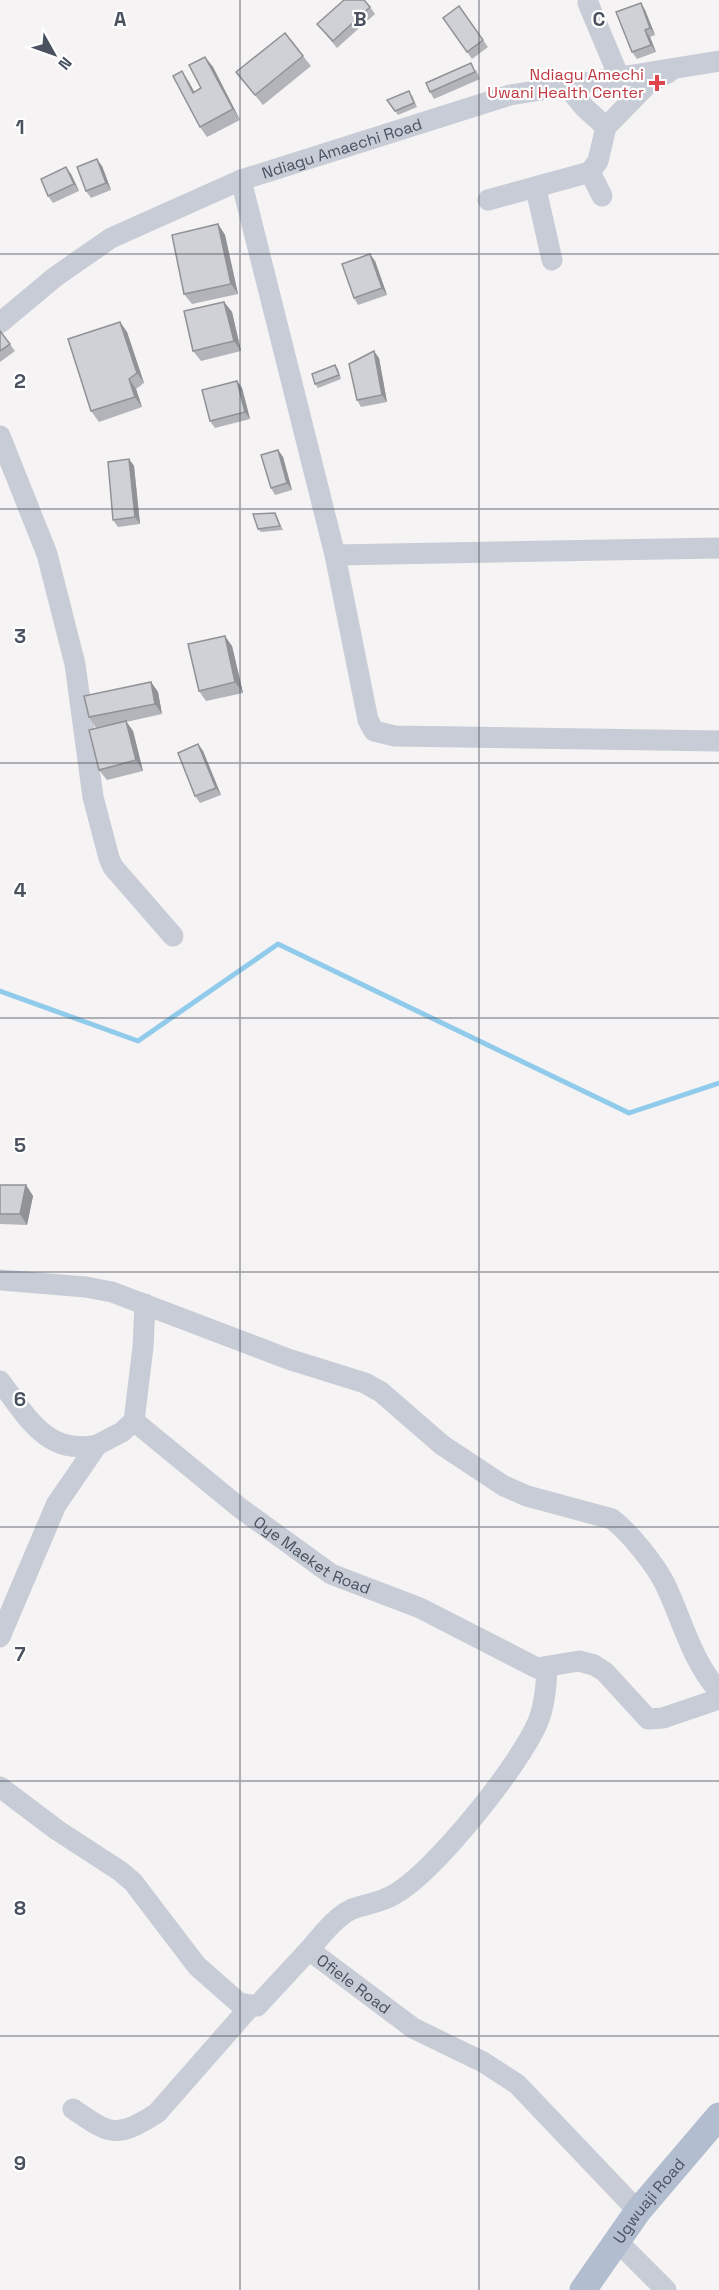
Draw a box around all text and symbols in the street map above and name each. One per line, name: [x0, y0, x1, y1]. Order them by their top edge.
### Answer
text: A: [114, 6, 127, 32]
text: B: [353, 6, 367, 32]
text: C: [593, 6, 606, 32]
north arrow: [24, 24, 84, 84]
text: N: [54, 52, 77, 74]
place label: Ndiagu Amechi Uwani Health Center: [487, 64, 644, 103]
marker: Ndiagu Amechi Uwani Health Center: [648, 74, 666, 92]
street label: Ndiagu Amaechi Road: [259, 113, 425, 183]
text: 1: [15, 114, 25, 140]
text: 2: [14, 368, 26, 394]
text: 3: [14, 623, 26, 649]
text: 4: [14, 877, 27, 903]
text: 5: [14, 1132, 26, 1158]
text: 6: [14, 1386, 26, 1412]
street label: Oye Maeket Road: [250, 1511, 374, 1599]
text: 7: [14, 1641, 26, 1667]
text: 8: [14, 1895, 26, 1921]
street label: Ofiele Road: [313, 1949, 395, 2018]
text: 9: [14, 2150, 26, 2176]
street label: Ugwuaji Road: [608, 2153, 689, 2248]

